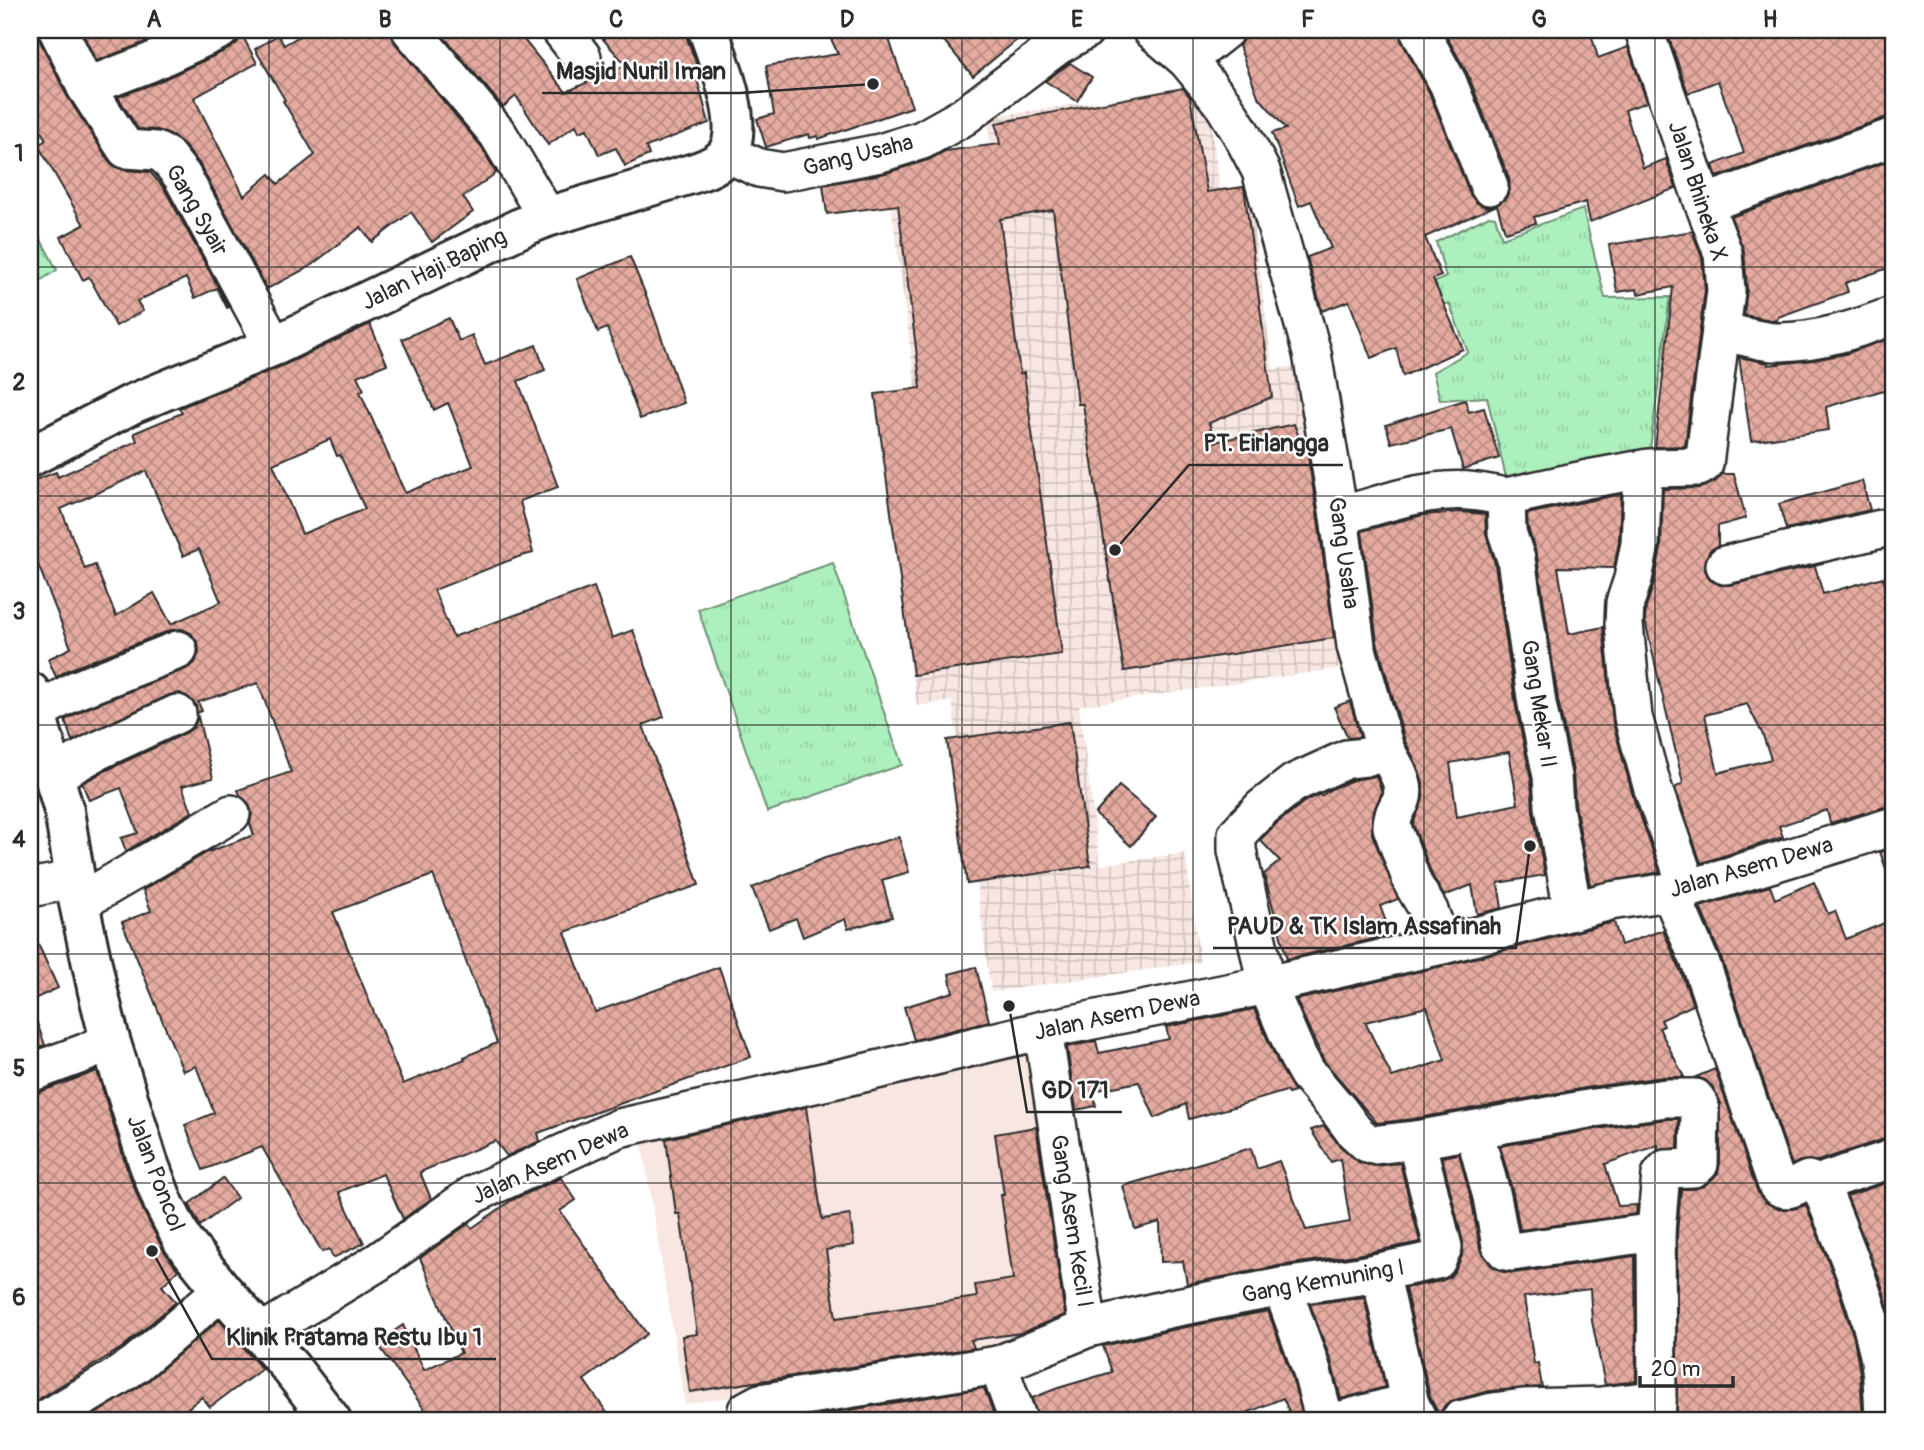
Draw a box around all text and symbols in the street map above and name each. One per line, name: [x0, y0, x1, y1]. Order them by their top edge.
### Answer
text: A: [147, 5, 162, 34]
text: B: [378, 5, 392, 34]
text: C: [609, 5, 623, 34]
text: D: [840, 5, 854, 34]
text: E: [1071, 5, 1083, 34]
text: F: [1301, 5, 1315, 34]
text: G: [1531, 5, 1547, 34]
text: H: [1763, 5, 1777, 34]
callout: Masjid Nuril Iman: [542, 48, 740, 93]
text: Masjid Nuril Iman: [556, 57, 726, 86]
street label: Jalan Bhineka X: [1662, 117, 1734, 265]
street label: Gang Usaha: [800, 127, 916, 183]
text: 1: [15, 139, 24, 168]
street label: Gang Syair: [159, 159, 235, 261]
street label: Jalan Haji Baping: [357, 221, 511, 317]
text: 2: [13, 368, 26, 397]
callout: PT. Eirlangga: [1189, 420, 1343, 465]
text: PT. Eirlangga: [1203, 429, 1329, 458]
street label: Gang Usaha: [1322, 495, 1366, 611]
text: 3: [13, 597, 25, 626]
street label: Gang Mekar II: [1515, 638, 1563, 770]
text: 4: [12, 825, 26, 854]
street label: Jalan Asem Dewa: [1666, 830, 1836, 904]
callout: PAUD & TK Islam Assafinah: [1213, 903, 1516, 948]
text: PAUD & TK Islam Assafinah: [1227, 912, 1501, 941]
street label: Jalan Asem Dewa: [1031, 983, 1203, 1047]
text: 5: [13, 1054, 25, 1083]
callout: GD 171: [1027, 1067, 1122, 1112]
text: GD 171: [1041, 1076, 1109, 1105]
street label: Jalan Poncol: [121, 1111, 191, 1235]
street label: Jalan Asem Dewa: [467, 1115, 633, 1211]
street label: Gang Asem Kecil I: [1044, 1133, 1100, 1309]
street label: Gang Kemuning I: [1239, 1252, 1407, 1310]
text: 6: [12, 1283, 26, 1312]
callout: Klinik Pratama Restu Ibu 1: [212, 1314, 496, 1359]
text: Klinik Pratama Restu Ibu 1: [226, 1323, 482, 1352]
scale bar: [1640, 1345, 1733, 1389]
text: 20 m: [1651, 1356, 1700, 1383]

